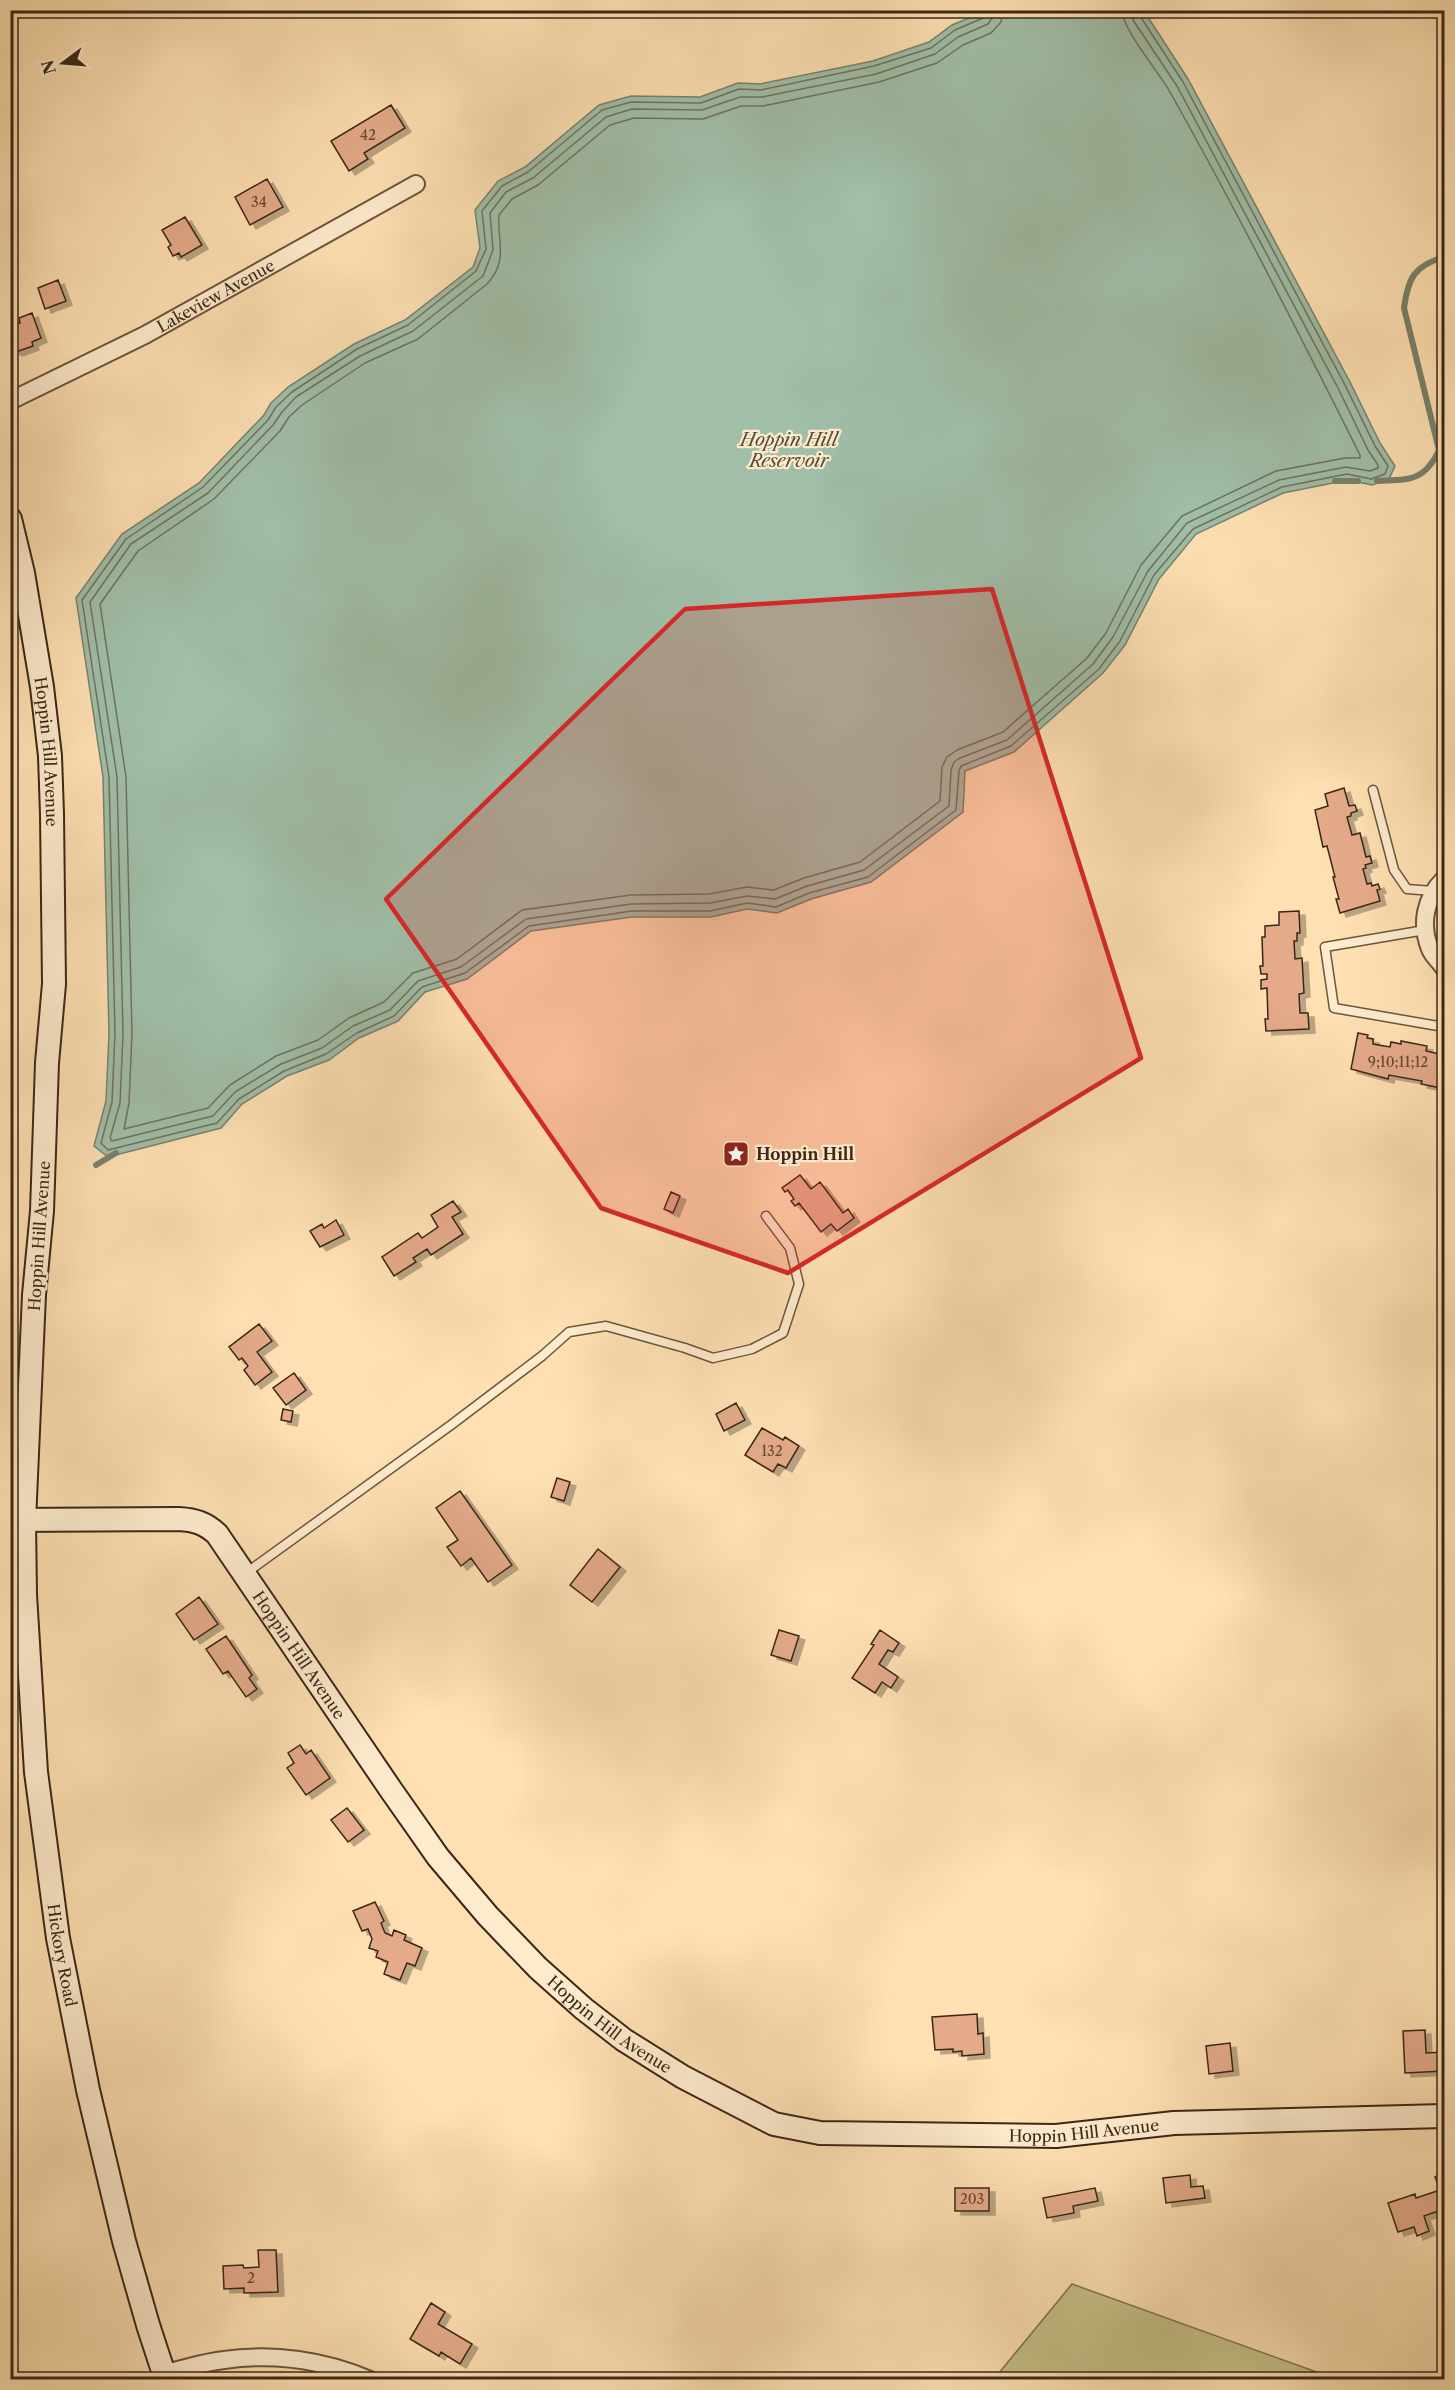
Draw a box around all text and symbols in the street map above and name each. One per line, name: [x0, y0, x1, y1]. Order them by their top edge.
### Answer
north arrow: [33, 33, 93, 93]
text: N: [37, 58, 60, 77]
house number: 42: [360, 126, 376, 144]
house number: 34: [251, 193, 267, 211]
street label: Lakeview Avenue: [153, 255, 278, 337]
water label: Hoppin Hill Reservoir: [738, 429, 840, 472]
street label: Hoppin Hill Avenue: [30, 675, 62, 827]
house number: 9;10;11;12: [1368, 1053, 1428, 1071]
place icon: Hoppin Hill: [721, 1139, 751, 1169]
place label: Hoppin Hill: [756, 1144, 854, 1164]
street label: Hoppin Hill Avenue: [24, 1160, 54, 1312]
house number: 132: [761, 1442, 783, 1460]
street label: Hoppin Hill Avenue: [249, 1587, 350, 1723]
street label: Hickory Road: [44, 1902, 81, 2009]
street label: Hoppin Hill Avenue: [543, 1971, 675, 2077]
street label: Hoppin Hill Avenue: [1009, 2115, 1160, 2146]
house number: 203: [960, 2190, 984, 2208]
house number: 2: [247, 2269, 255, 2287]

